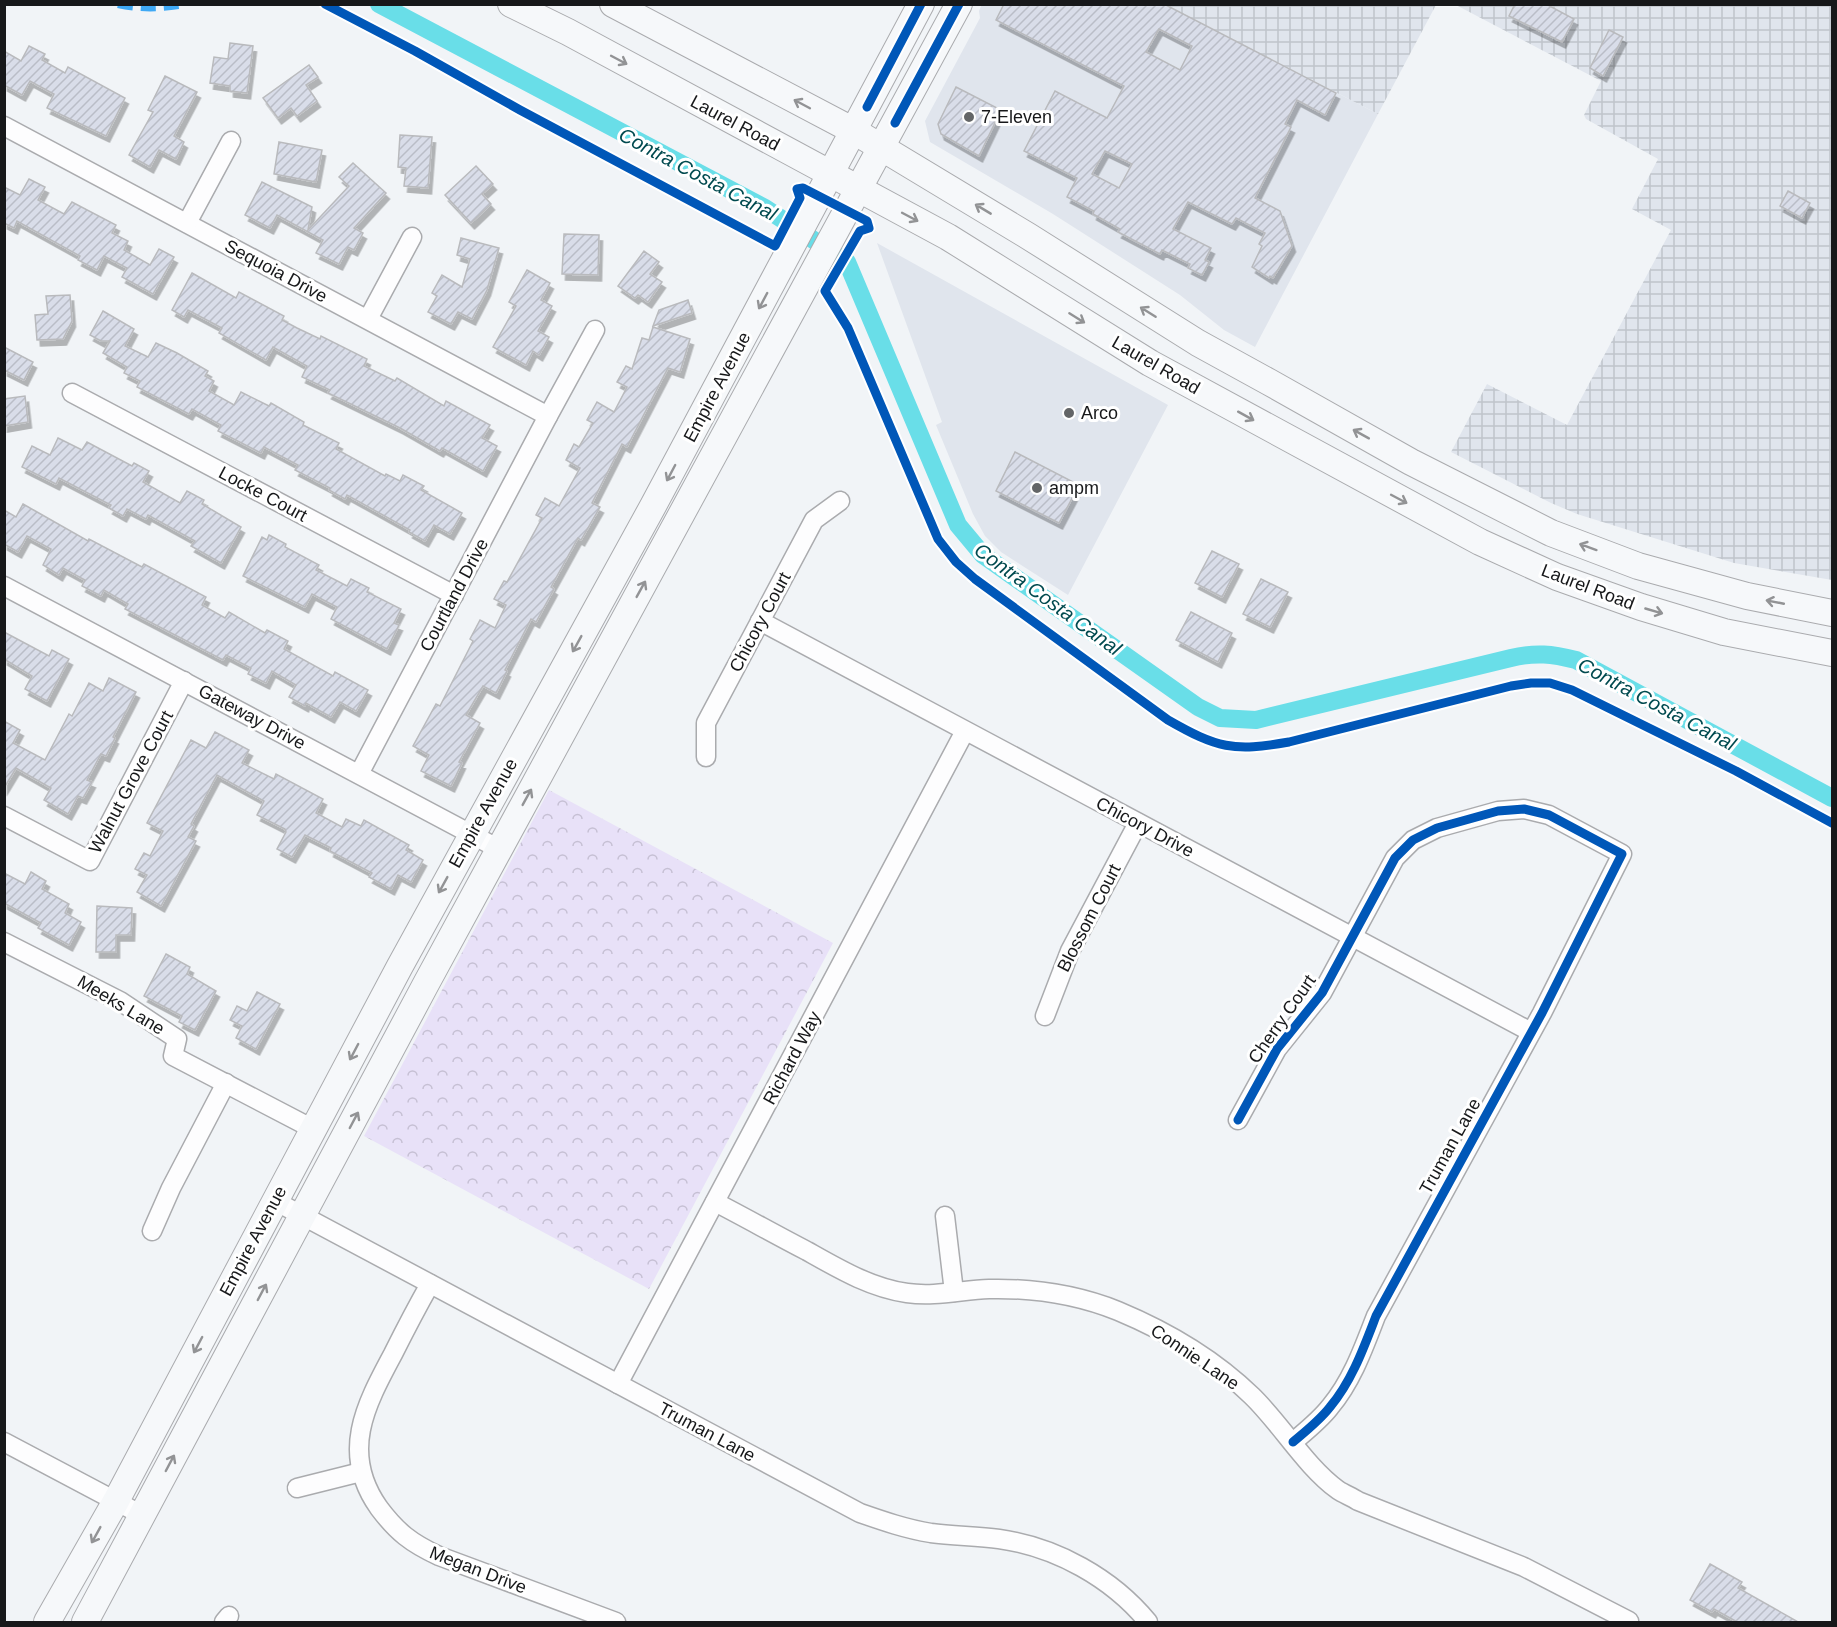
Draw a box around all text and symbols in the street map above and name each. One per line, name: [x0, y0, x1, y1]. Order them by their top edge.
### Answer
one-way arrow: [610, 55, 628, 66]
street label: Laurel Road: [687, 91, 783, 155]
one-way arrow: [794, 98, 812, 109]
place label: 7-Eleven: [981, 107, 1052, 127]
marker: 7-Eleven: [962, 110, 976, 124]
water label: Contra Costa Canal: [615, 123, 781, 225]
one-way arrow: [975, 202, 992, 214]
one-way arrow: [901, 212, 919, 223]
street label: Sequoia Drive: [221, 236, 331, 306]
one-way arrow: [757, 292, 769, 309]
one-way arrow: [1140, 305, 1157, 317]
one-way arrow: [1068, 312, 1085, 324]
street label: Empire Avenue: [680, 329, 754, 445]
street label: Laurel Road: [1109, 332, 1203, 398]
place label: Arco: [1081, 403, 1118, 423]
marker: Arco: [1062, 406, 1076, 420]
one-way arrow: [1237, 410, 1254, 422]
one-way arrow: [1352, 428, 1370, 439]
street label: Locke Court: [215, 462, 311, 526]
one-way arrow: [665, 464, 677, 481]
place label: ampm: [1049, 478, 1099, 498]
marker: ampm: [1030, 481, 1044, 495]
one-way arrow: [1390, 493, 1407, 505]
street label: Courtland Drive: [416, 535, 492, 655]
water label: Contra Costa Canal: [970, 538, 1126, 660]
one-way arrow: [1579, 541, 1598, 552]
street label: Laurel Road: [1539, 560, 1637, 614]
street label: Chicory Court: [725, 569, 795, 675]
one-way arrow: [636, 581, 647, 599]
one-way arrow: [1766, 596, 1785, 607]
one-way arrow: [1644, 606, 1663, 617]
one-way arrow: [571, 635, 583, 652]
water label: Contra Costa Canal: [1574, 653, 1740, 755]
street label: Gateway Drive: [195, 680, 309, 754]
street label: Walnut Grove Court: [85, 707, 177, 857]
street label: Empire Avenue: [445, 755, 521, 871]
one-way arrow: [522, 789, 533, 807]
street label: Chicory Drive: [1093, 793, 1197, 861]
street label: Blossom Court: [1053, 861, 1125, 975]
one-way arrow: [437, 876, 449, 893]
street label: Meeks Lane: [74, 971, 168, 1039]
street label: Cherry Court: [1244, 971, 1320, 1067]
street label: Richard Way: [759, 1008, 825, 1108]
one-way arrow: [348, 1043, 360, 1060]
street label: Truman Lane: [1415, 1095, 1485, 1197]
one-way arrow: [349, 1111, 360, 1129]
street label: Empire Avenue: [216, 1183, 290, 1299]
one-way arrow: [256, 1284, 268, 1301]
street label: Connie Lane: [1147, 1320, 1243, 1394]
one-way arrow: [192, 1336, 204, 1353]
street label: Truman Lane: [655, 1398, 759, 1466]
one-way arrow: [165, 1455, 176, 1473]
one-way arrow: [90, 1526, 101, 1544]
street label: Megan Drive: [427, 1542, 529, 1598]

